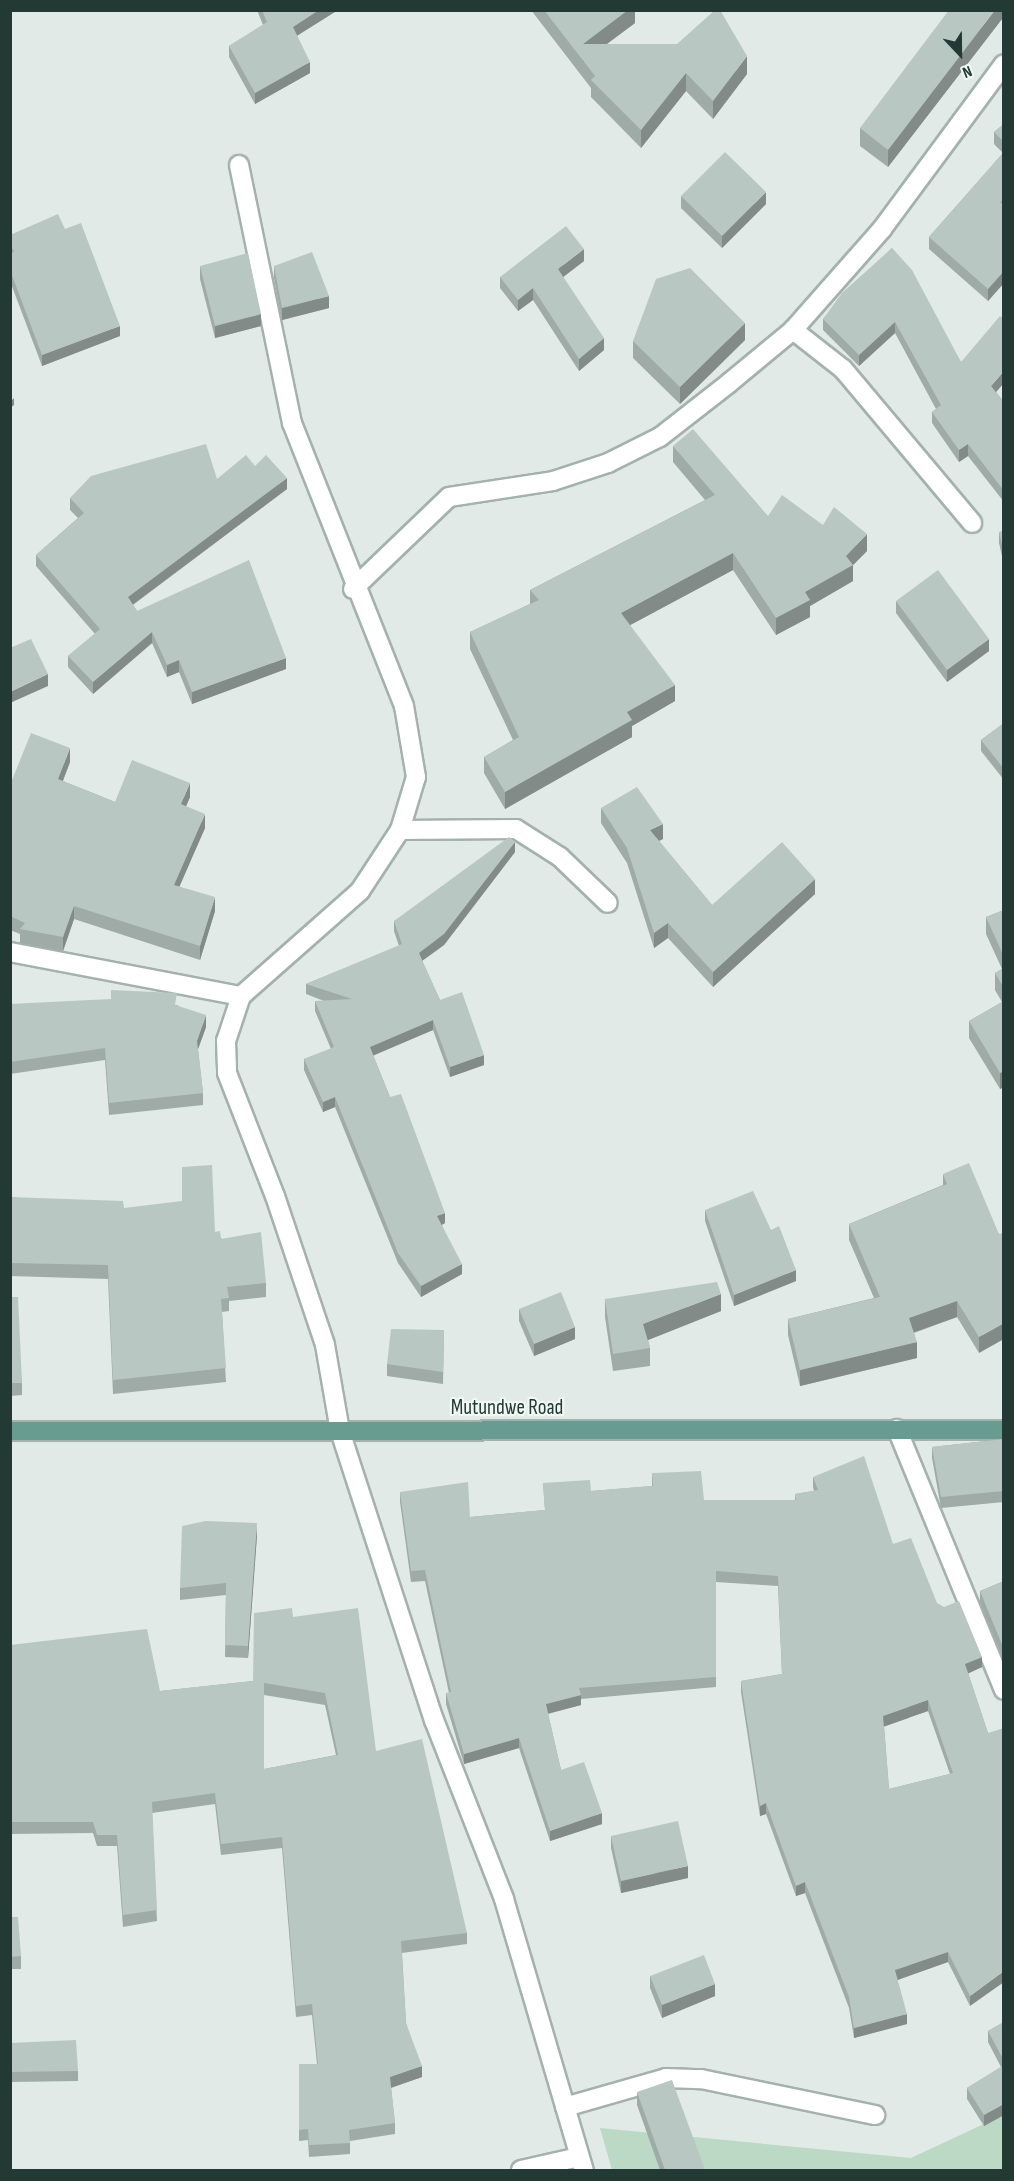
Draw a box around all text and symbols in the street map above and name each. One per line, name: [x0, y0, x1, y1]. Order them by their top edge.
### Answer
north arrow: [930, 24, 990, 84]
text: N: [959, 61, 974, 82]
street label: Mutundwe Road: [451, 1395, 563, 1421]

